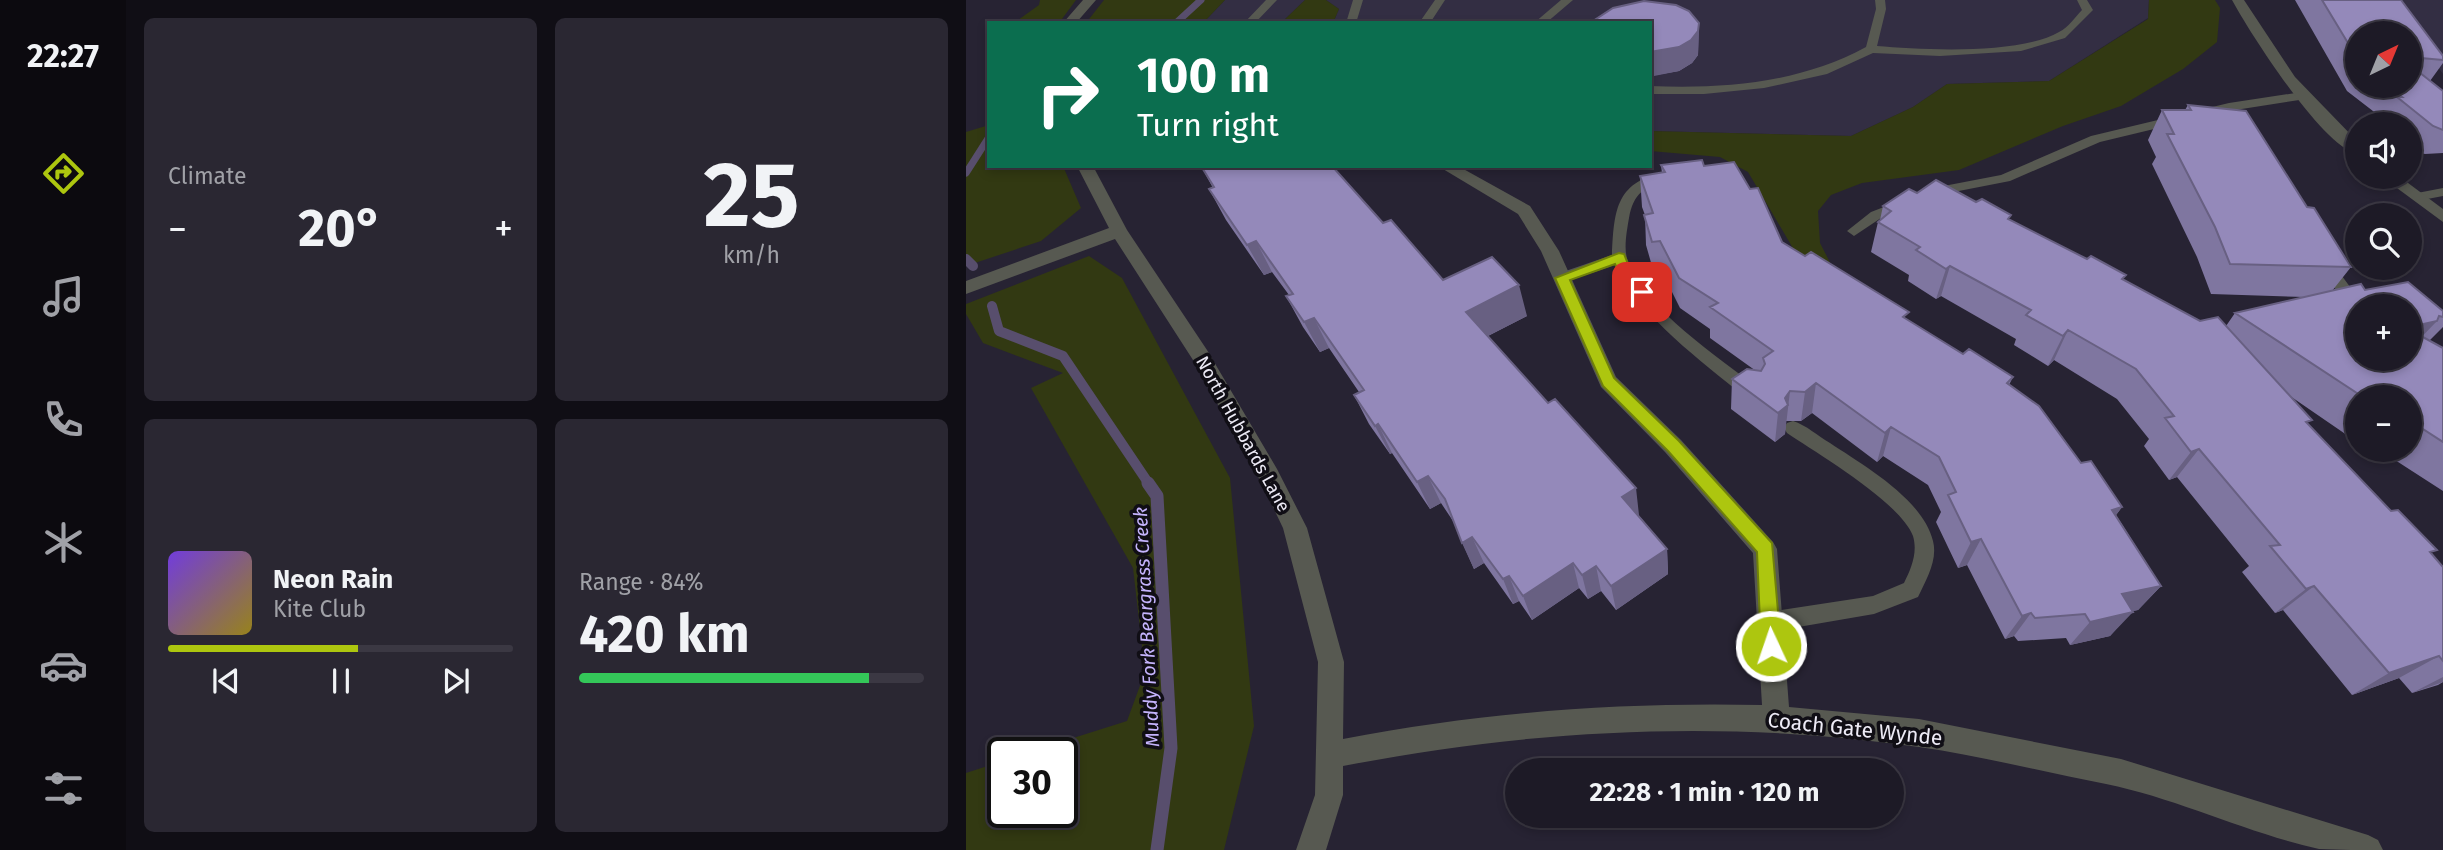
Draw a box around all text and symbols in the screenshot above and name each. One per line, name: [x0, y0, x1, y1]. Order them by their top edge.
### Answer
north arrow: [2345, 21, 2422, 98]
map controls: [2345, 21, 2422, 462]
text: 22:27: [27, 37, 99, 75]
text: 100 m: [1137, 46, 1270, 105]
icon: right: [1022, 49, 1113, 140]
text: Turn right: [1137, 106, 1279, 144]
button: sound: [2345, 112, 2422, 189]
text: 25: [704, 141, 799, 250]
icon: directions: [39, 149, 88, 198]
text: Climate: [168, 162, 247, 190]
text: 20°: [298, 197, 383, 260]
button: search: [2345, 203, 2422, 280]
text: −: [168, 206, 187, 252]
text: +: [494, 206, 513, 252]
text: km/h: [723, 241, 780, 269]
pin: [1612, 262, 1672, 322]
icon: music: [39, 272, 88, 321]
icon: arrive: [1623, 273, 1661, 311]
button: +: [2345, 294, 2422, 371]
street label: North Hubbards Lane: [1191, 352, 1295, 516]
button: −: [2345, 385, 2422, 462]
icon: phone: [39, 395, 88, 444]
water label: Muddy Fork Beargrass Creek: [1129, 506, 1164, 748]
icon: climate: [39, 518, 88, 567]
text: Neon Rain: [273, 564, 393, 595]
text: Range · 84%: [579, 568, 704, 596]
text: Kite Club: [273, 595, 366, 623]
text: 420 km: [579, 603, 750, 666]
position arrow: [1734, 609, 1808, 683]
icon: car: [39, 641, 88, 690]
icon: previous: [207, 662, 245, 700]
icon: pause: [322, 662, 360, 700]
icon: next: [437, 662, 475, 700]
street label: Coach Gate Wynde: [1766, 707, 1944, 751]
speed limit sign: 30: [987, 737, 1078, 828]
icon: filters: [39, 764, 88, 813]
text: 22:28 · 1 min · 120 m: [1589, 777, 1820, 808]

